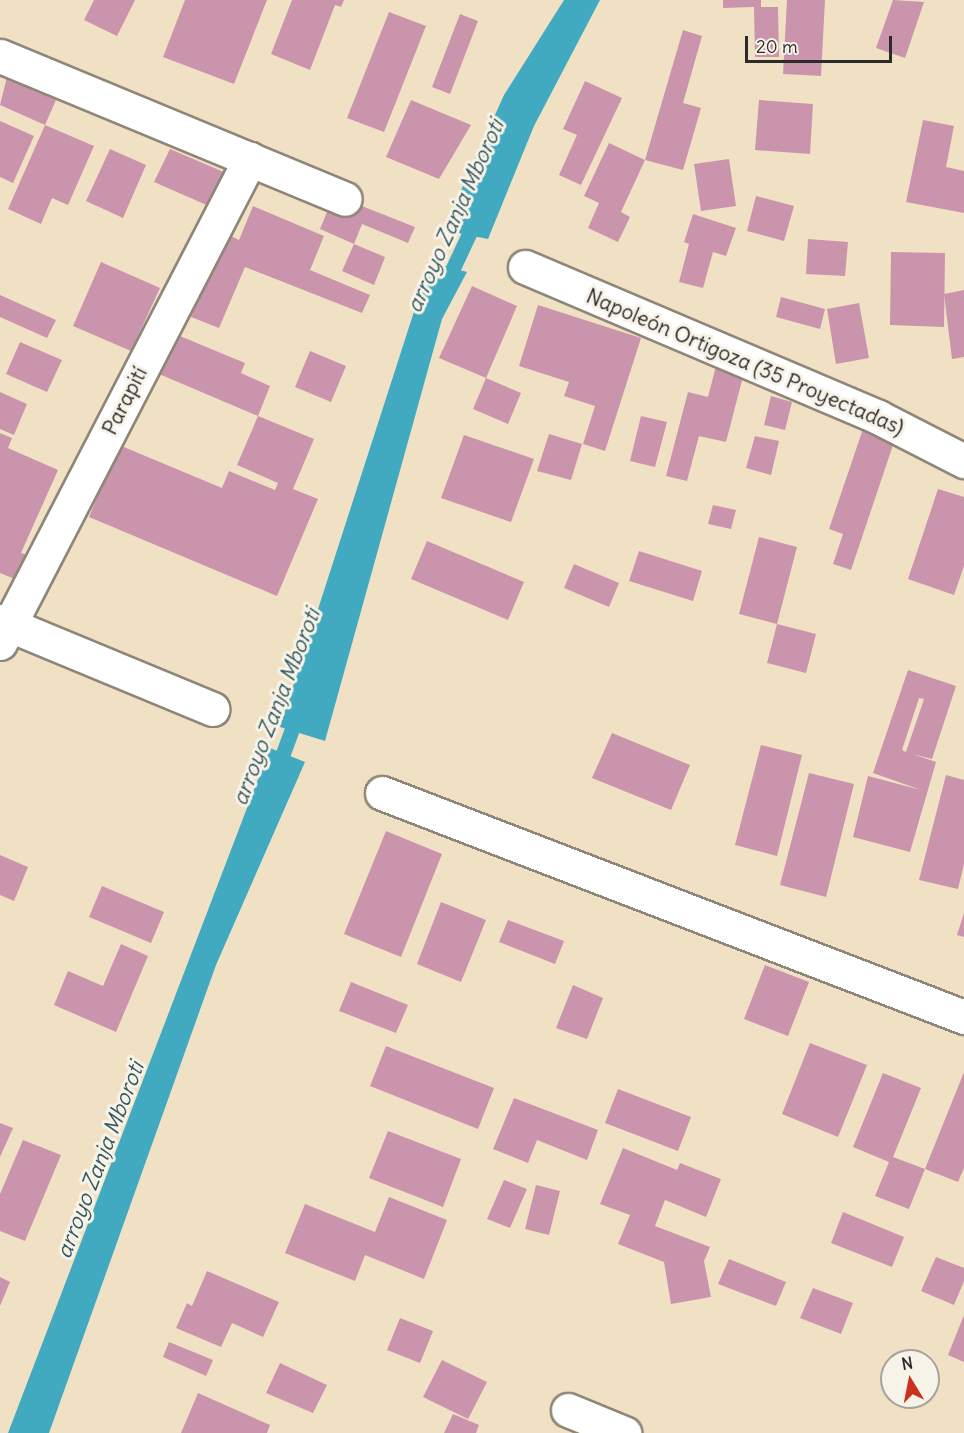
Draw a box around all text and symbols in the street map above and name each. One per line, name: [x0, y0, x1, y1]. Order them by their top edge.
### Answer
scale bar: [748, 24, 895, 62]
text: 20 m: [756, 35, 798, 58]
water label: arroyo Zanja Mboroti: [401, 115, 509, 317]
street label: Napoleón Ortigoza (35 Proyectadas): [582, 283, 908, 441]
street label: Parapití: [97, 363, 153, 439]
water label: arroyo Zanja Mboroti: [226, 605, 326, 809]
water label: arroyo Zanja Mboroti: [50, 1058, 150, 1262]
north arrow: [880, 1349, 940, 1409]
text: N: [900, 1352, 914, 1374]

